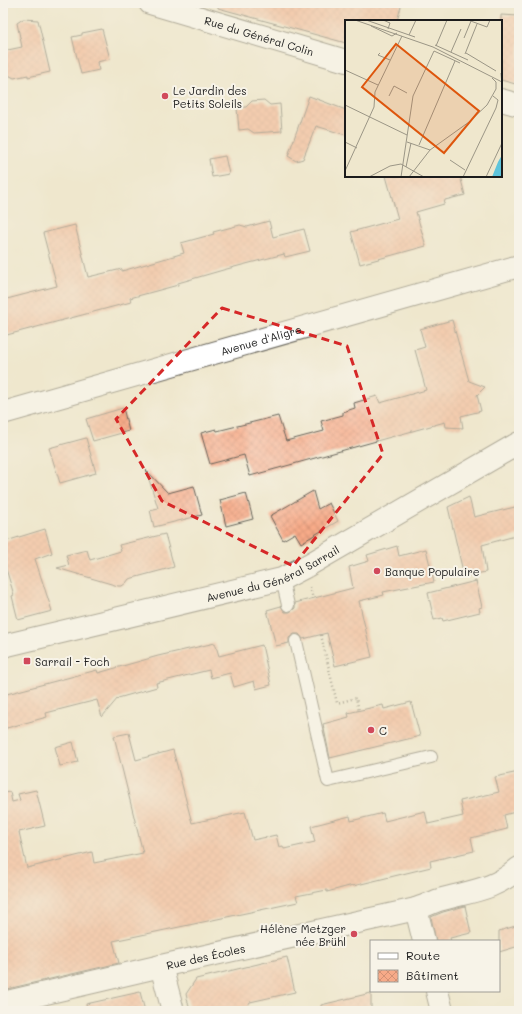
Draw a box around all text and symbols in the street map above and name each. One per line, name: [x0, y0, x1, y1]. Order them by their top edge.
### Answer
street label: Rue du Général Colin: [203, 12, 316, 59]
inset map: [345, 20, 502, 177]
place label: Le Jardin des Petits Soleils: [173, 83, 247, 111]
marker: Le Jardin des Petits Soleils: [160, 91, 170, 101]
street label: Avenue d'Aligre: [219, 321, 303, 358]
street label: Avenue du Général Sarrail: [205, 541, 342, 604]
place label: Banque Populaire: [385, 564, 480, 579]
marker: Banque Populaire: [372, 566, 382, 576]
place label: Sarrail - Foch: [35, 654, 109, 669]
marker: Sarrail - Foch: [22, 656, 32, 666]
place label: C: [379, 723, 387, 738]
marker: C: [366, 725, 376, 735]
place label: Hélène Metzger née Brühl: [260, 921, 346, 949]
marker: Hélène Metzger née Brühl: [349, 929, 359, 939]
street label: Rue des Écoles: [165, 940, 246, 972]
legend: [370, 940, 500, 992]
text: Route: [406, 947, 440, 963]
text: Bâtiment: [406, 967, 459, 983]

